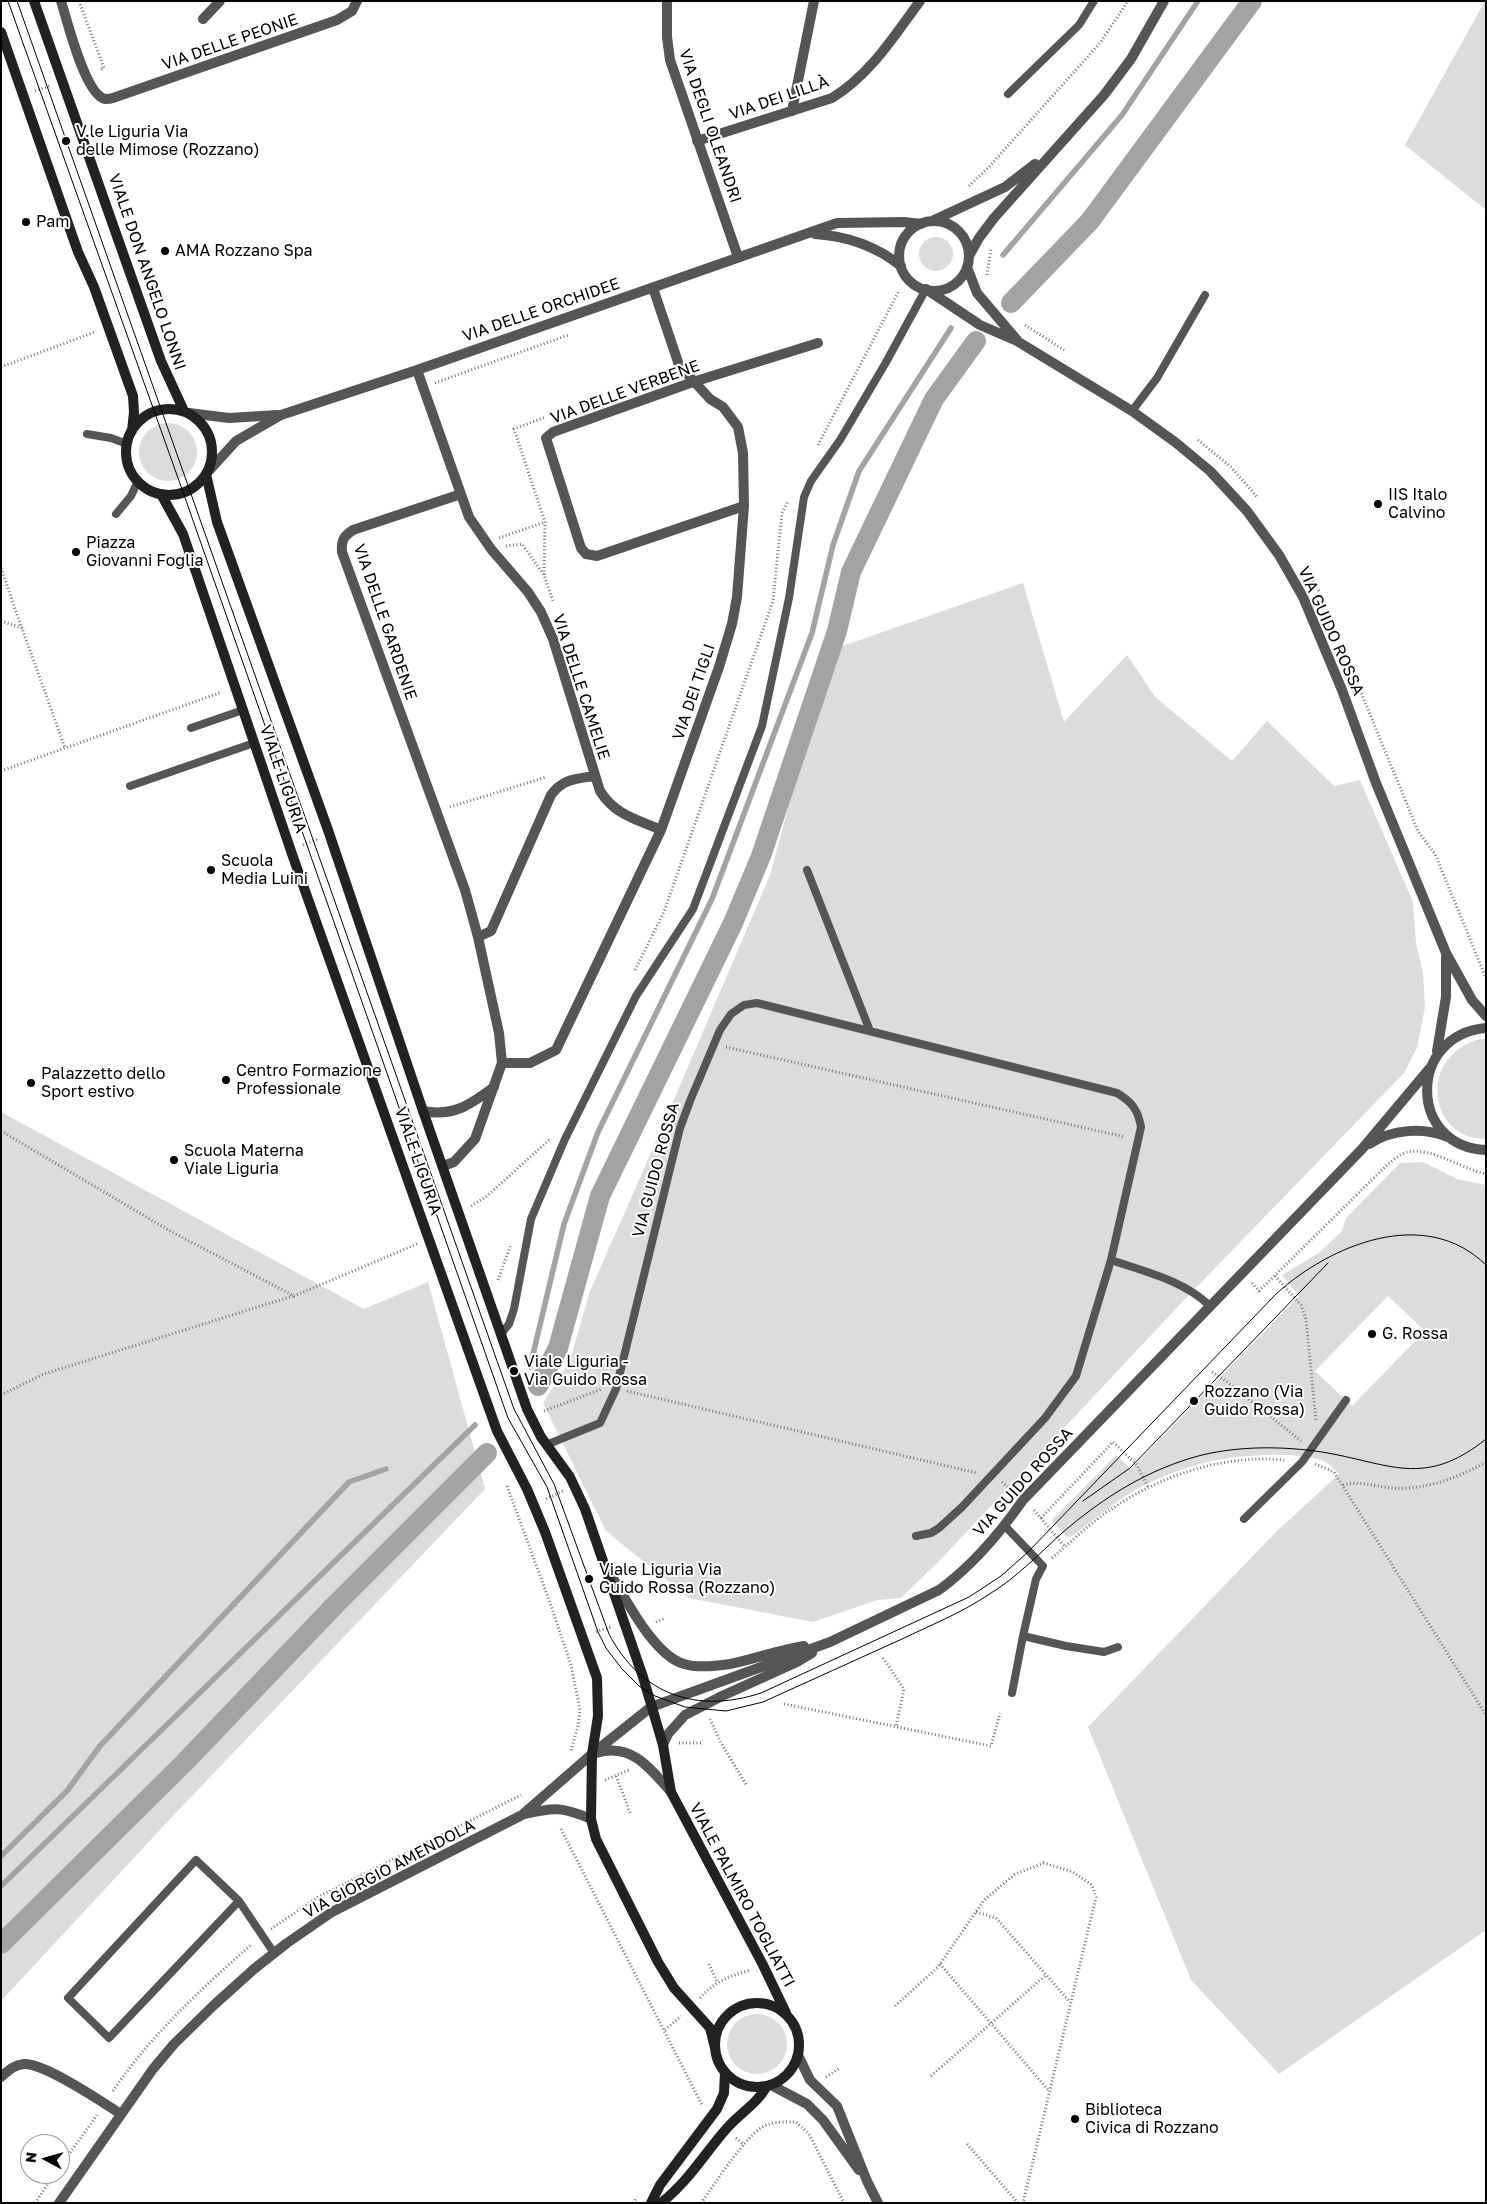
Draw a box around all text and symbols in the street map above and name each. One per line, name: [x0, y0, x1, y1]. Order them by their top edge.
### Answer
street label: VIA DELLE PEONIE: [160, 10, 300, 74]
street label: VIA DEGLI OLEANDRI: [675, 47, 745, 205]
street label: VIA DEI LILLÀ: [727, 72, 831, 124]
place label: V.le Liguria Via delle Mimose (Rozzano): [76, 122, 259, 160]
marker: V.le Liguria Via delle Mimose (Rozzano): [60, 135, 72, 147]
street label: VIALE DON ANGELO LONNI: [104, 171, 190, 373]
place label: Pam: [36, 212, 70, 232]
marker: Pam: [20, 216, 32, 228]
place label: AMA Rozzano Spa: [175, 241, 313, 261]
marker: AMA Rozzano Spa: [159, 245, 171, 257]
street label: VIA DELLE ORCHIDEE: [460, 274, 622, 346]
street label: VIA DELLE VERBENE: [548, 356, 702, 428]
place label: IIS Italo Calvino: [1388, 485, 1447, 523]
marker: IIS Italo Calvino: [1372, 498, 1384, 510]
place label: Piazza Giovanni Foglia: [86, 533, 204, 571]
street label: VIA DELLE GARDENIE: [349, 541, 421, 703]
marker: Piazza Giovanni Foglia: [70, 546, 82, 558]
street label: VIA GUIDO ROSSA: [1294, 563, 1368, 699]
street label: VIA DELLE CAMELIE: [548, 612, 614, 762]
street label: VIA DEI TIGLI: [669, 641, 719, 743]
street label: VIALE LIGURIA: [256, 722, 310, 836]
place label: Scuola Media Luini: [221, 851, 308, 889]
marker: Scuola Media Luini: [205, 864, 217, 876]
place label: Centro Formazione Professionale: [236, 1061, 381, 1099]
place label: Palazzetto dello Sport estivo: [41, 1064, 165, 1102]
marker: Centro Formazione Professionale: [220, 1074, 232, 1086]
marker: Palazzetto dello Sport estivo: [25, 1077, 37, 1089]
street label: VIA GUIDO ROSSA: [629, 1100, 683, 1240]
street label: VIALE LIGURIA: [391, 1104, 445, 1218]
place label: Scuola Materna Viale Liguria: [184, 1141, 304, 1179]
marker: Scuola Materna Viale Liguria: [168, 1154, 180, 1166]
place label: G. Rossa: [1382, 1324, 1448, 1344]
marker: G. Rossa: [1366, 1328, 1378, 1340]
place label: Viale Liguria - Via Guido Rossa: [524, 1352, 647, 1390]
marker: Viale Liguria - Via Guido Rossa: [508, 1365, 520, 1377]
place label: Rozzano (Via Guido Rossa): [1204, 1382, 1305, 1420]
marker: Rozzano (Via Guido Rossa): [1188, 1395, 1200, 1407]
street label: VIA GUIDO ROSSA: [969, 1424, 1077, 1540]
place label: Viale Liguria Via Guido Rossa (Rozzano): [599, 1560, 775, 1598]
marker: Viale Liguria Via Guido Rossa (Rozzano): [583, 1573, 595, 1585]
street label: VIALE PALMIRO TOGLIATTI: [685, 1800, 799, 1990]
street label: VIA GIORGIO AMENDOLA: [300, 1816, 478, 1922]
place label: Biblioteca Civica di Rozzano: [1085, 2100, 1219, 2138]
marker: Biblioteca Civica di Rozzano: [1069, 2113, 1081, 2125]
north arrow: [20, 2134, 70, 2184]
text: N: [22, 2151, 40, 2164]

